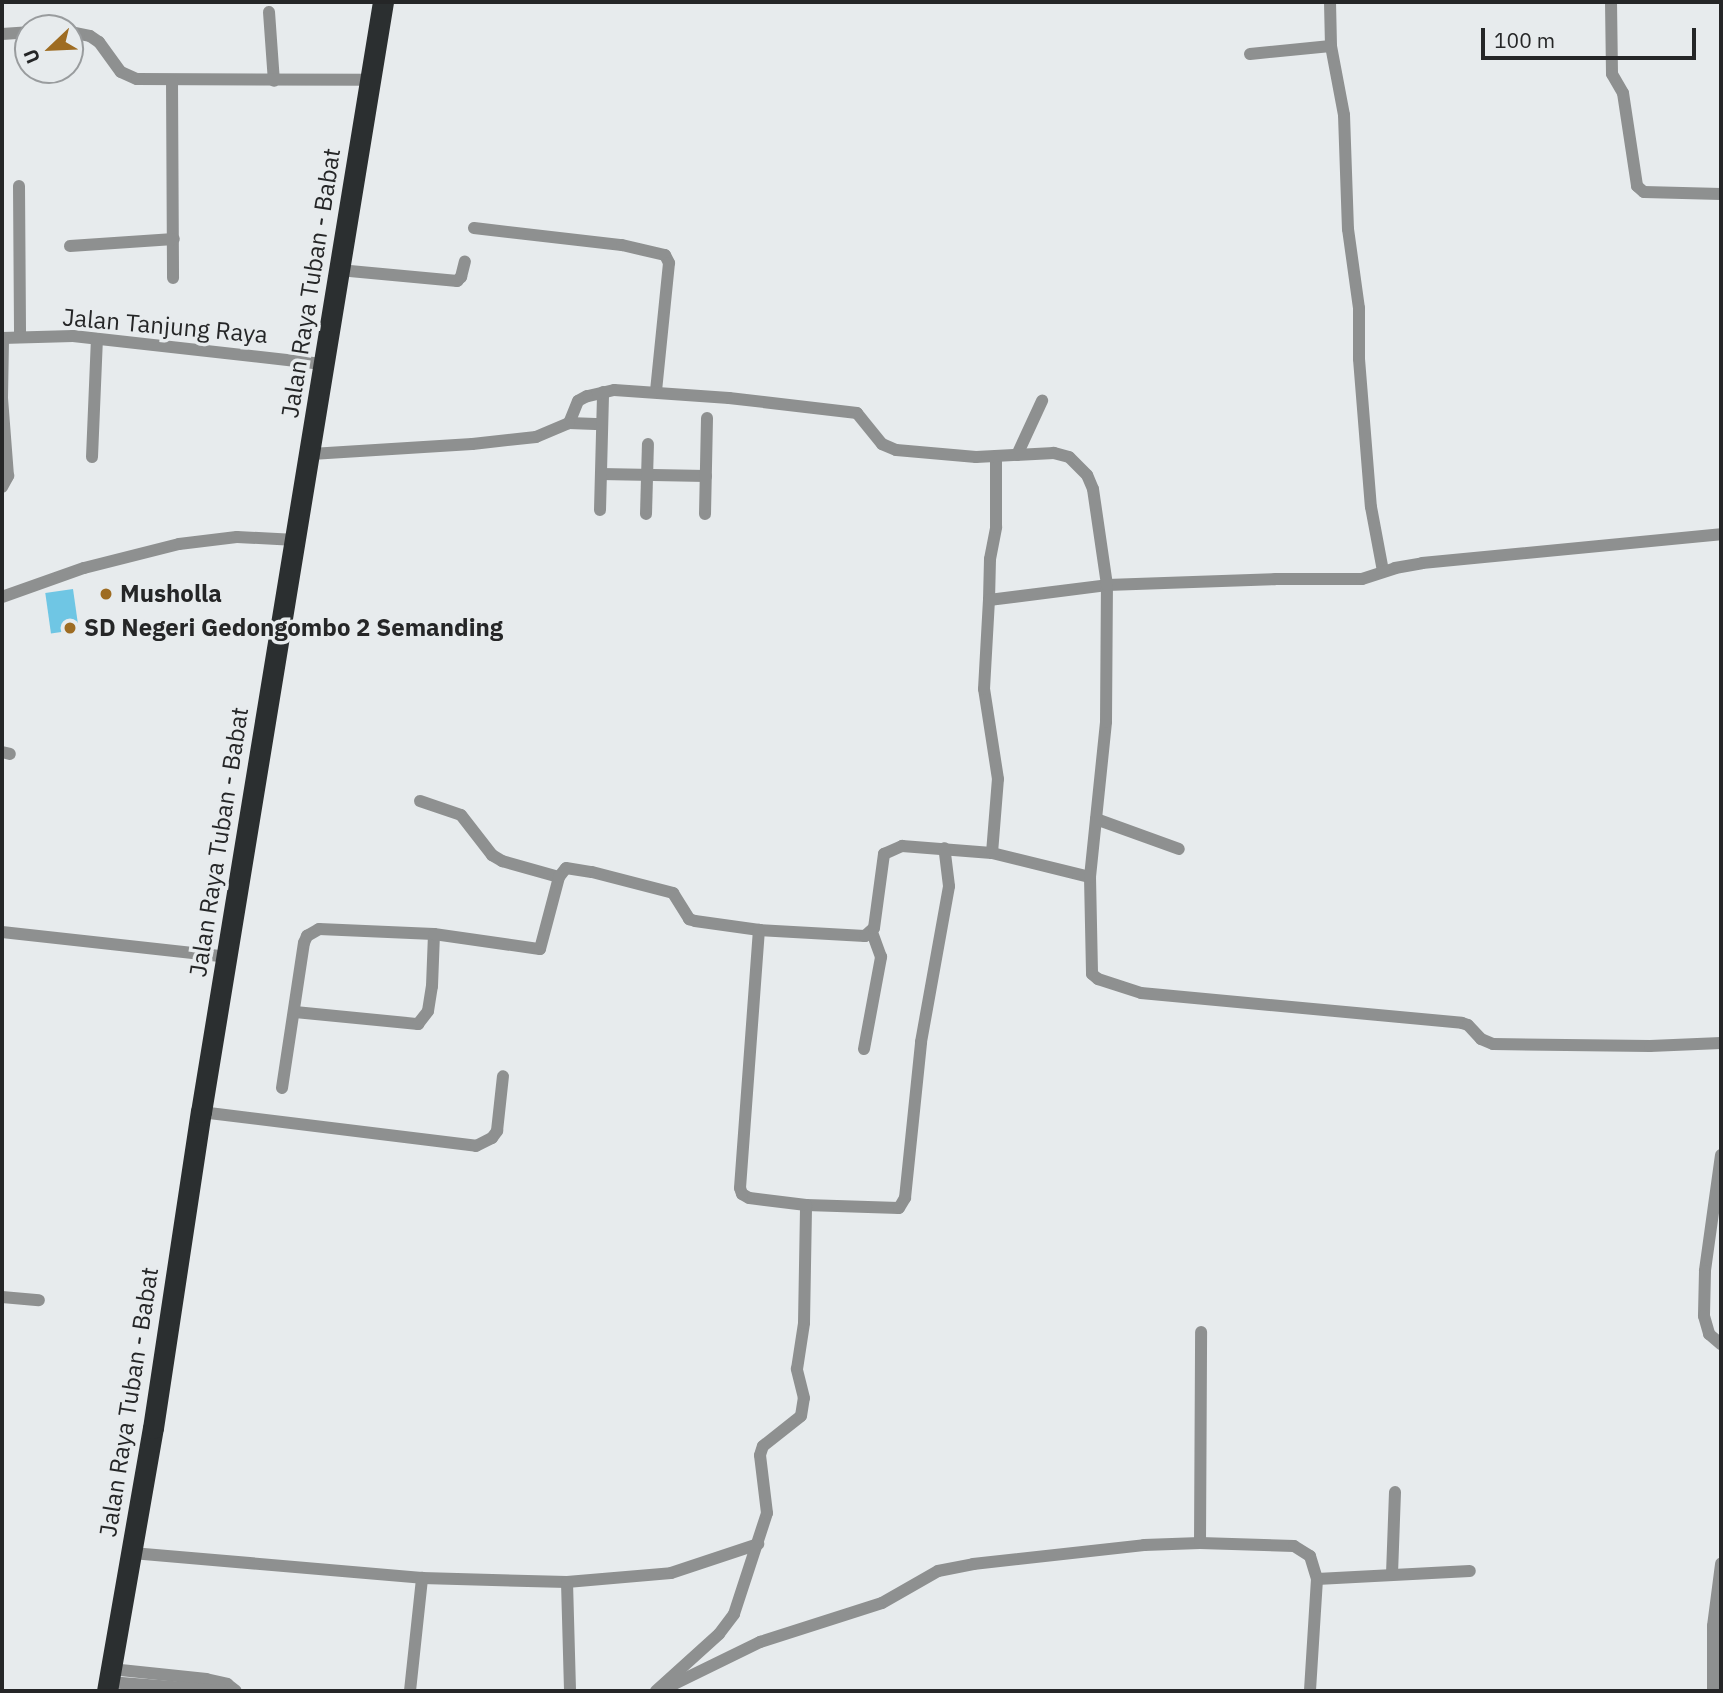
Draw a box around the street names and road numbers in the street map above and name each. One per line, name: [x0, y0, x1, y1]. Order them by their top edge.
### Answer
street label: Jalan Raya Tuban - Babat: [275, 146, 347, 420]
street label: Jalan Tanjung Raya: [61, 303, 269, 349]
street label: Jalan Raya Tuban - Babat: [183, 705, 255, 979]
street label: Jalan Raya Tuban - Babat: [93, 1265, 165, 1539]

